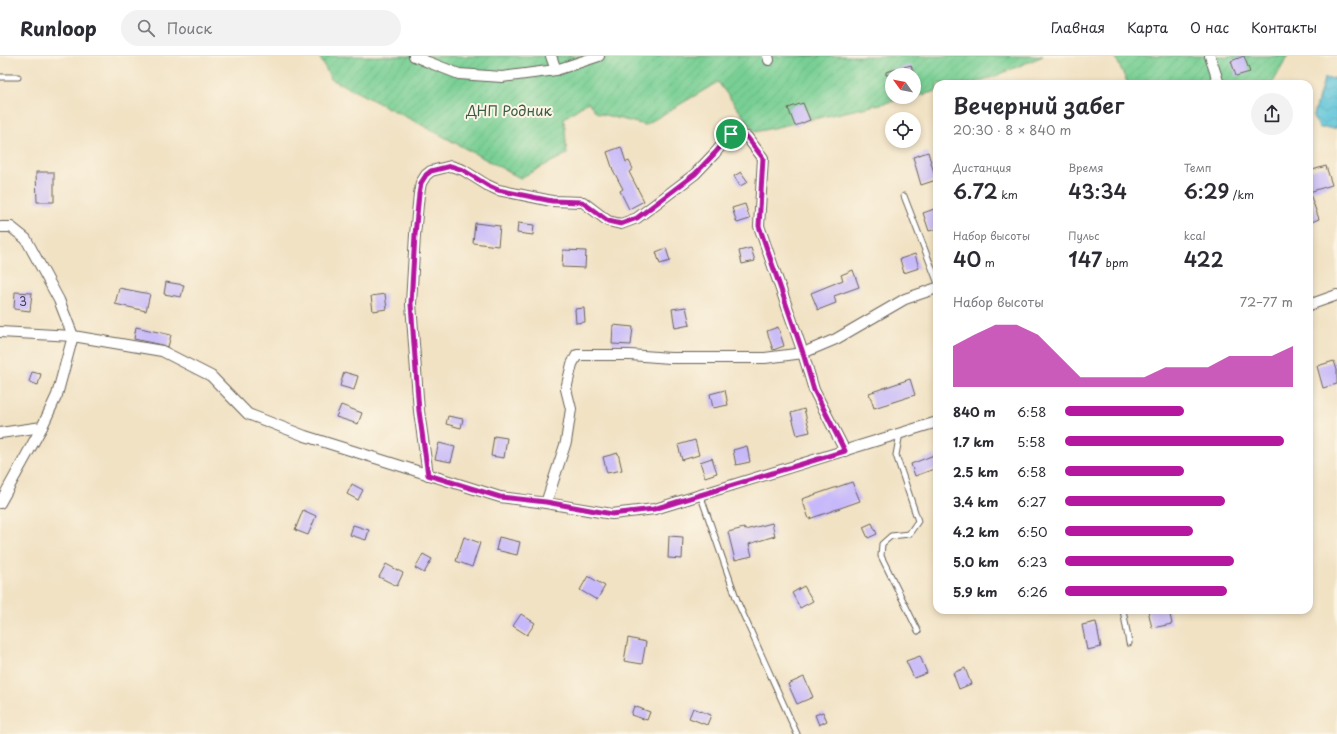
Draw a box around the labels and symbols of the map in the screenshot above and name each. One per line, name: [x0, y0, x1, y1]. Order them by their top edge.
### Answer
north arrow: [885, 68, 921, 104]
park label: ДНП Родник: [465, 100, 553, 121]
pin: [714, 117, 748, 151]
house number: 3: [19, 292, 27, 310]

